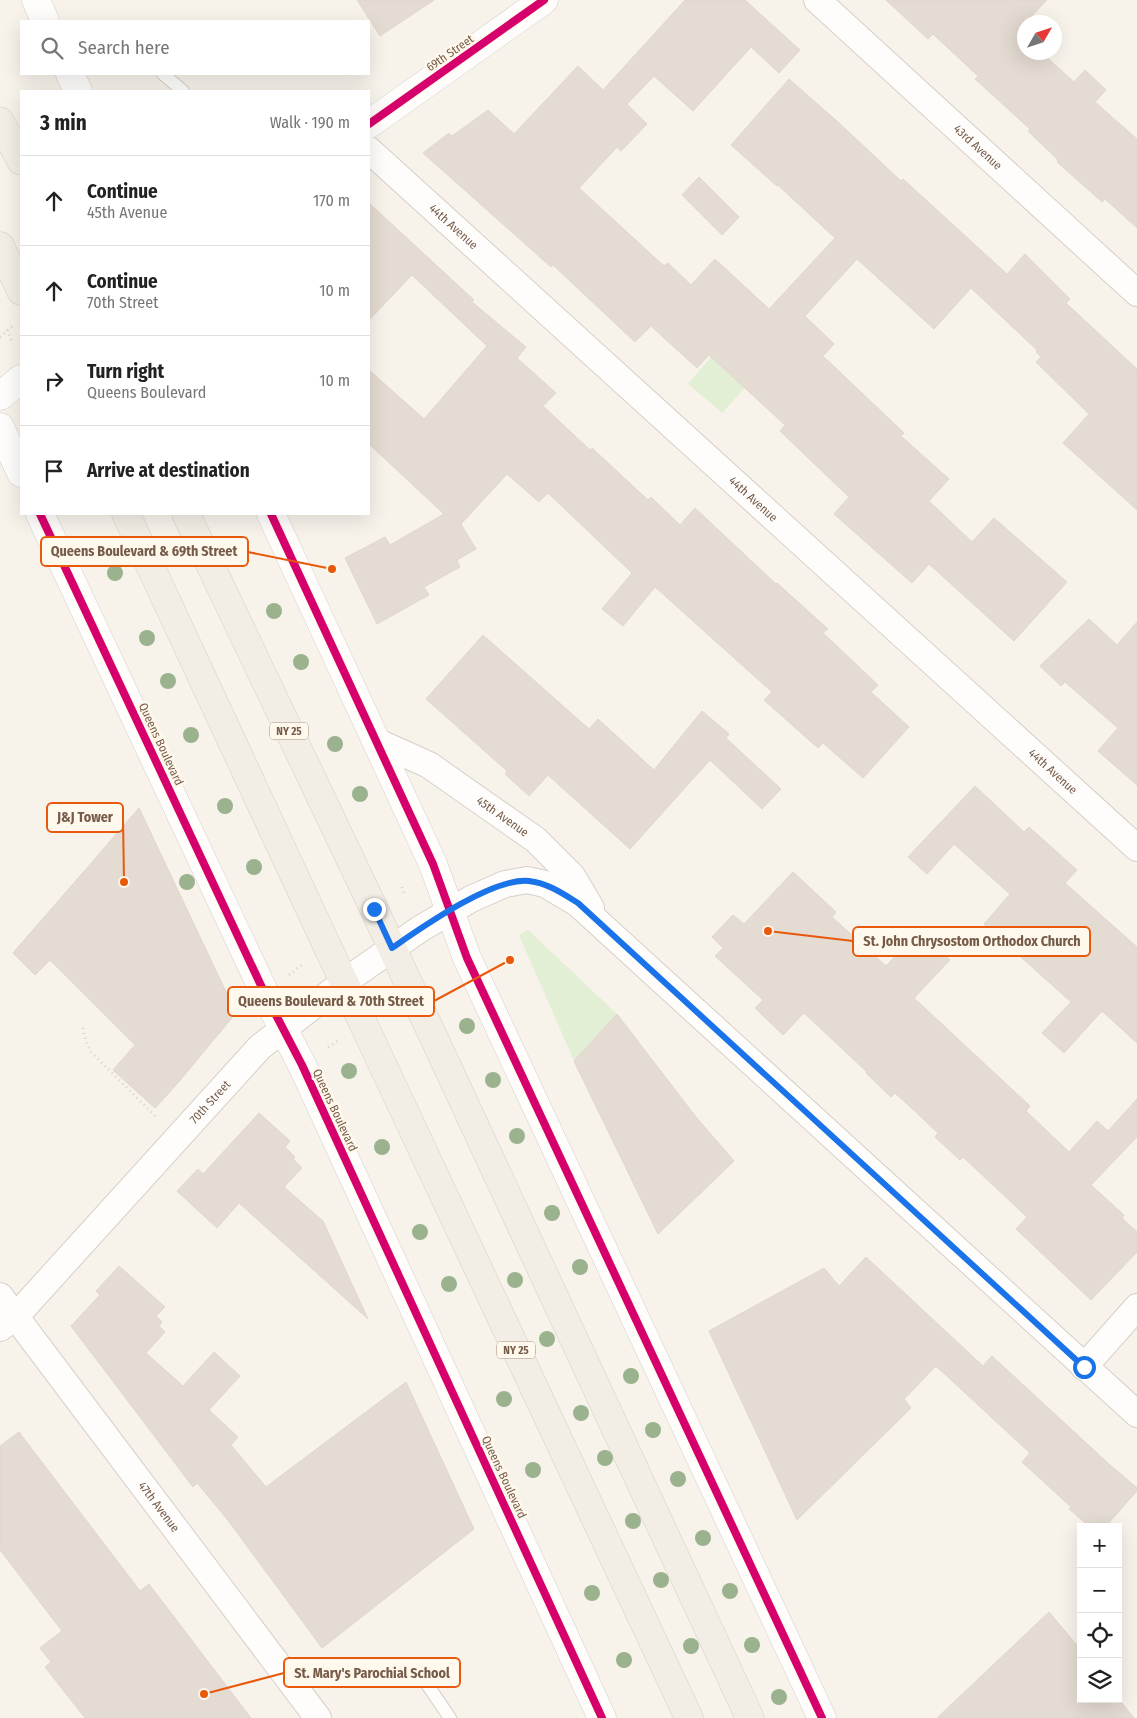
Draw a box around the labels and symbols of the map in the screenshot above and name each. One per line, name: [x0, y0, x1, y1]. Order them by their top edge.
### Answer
north arrow: [1017, 15, 1062, 60]
street label: 69th Street: [424, 32, 476, 74]
street label: 43rd Avenue: [951, 122, 1005, 173]
street label: 44th Avenue: [426, 201, 481, 252]
street label: 44th Avenue: [726, 473, 780, 525]
callout: Queens Boulevard & 69th Street: [41, 537, 248, 566]
text: Queens Boulevard & 69th Street: [51, 543, 238, 560]
street label: Queens Boulevard: [136, 701, 186, 787]
road number: NY 25: [270, 722, 308, 739]
street label: 44th Avenue: [1026, 746, 1080, 797]
street label: 45th Avenue: [474, 794, 531, 840]
callout: J&J Tower: [47, 803, 123, 832]
text: J&J Tower: [56, 809, 114, 826]
route end: [363, 898, 386, 921]
callout: St. John Chrysostom Orthodox Church: [853, 927, 1090, 956]
text: St. John Chrysostom Orthodox Church: [863, 933, 1081, 950]
callout: Queens Boulevard & 70th Street: [228, 987, 434, 1016]
text: Queens Boulevard & 70th Street: [238, 993, 425, 1010]
street label: Queens Boulevard: [310, 1067, 360, 1153]
street label: 70th Street: [187, 1077, 233, 1127]
road number: NY 25: [497, 1342, 535, 1358]
route start: [1073, 1356, 1096, 1379]
street label: Queens Boulevard: [479, 1434, 529, 1520]
street label: 47th Avenue: [135, 1479, 182, 1535]
callout: St. Mary's Parochial School: [284, 1658, 460, 1687]
text: St. Mary's Parochial School: [294, 1665, 450, 1682]

